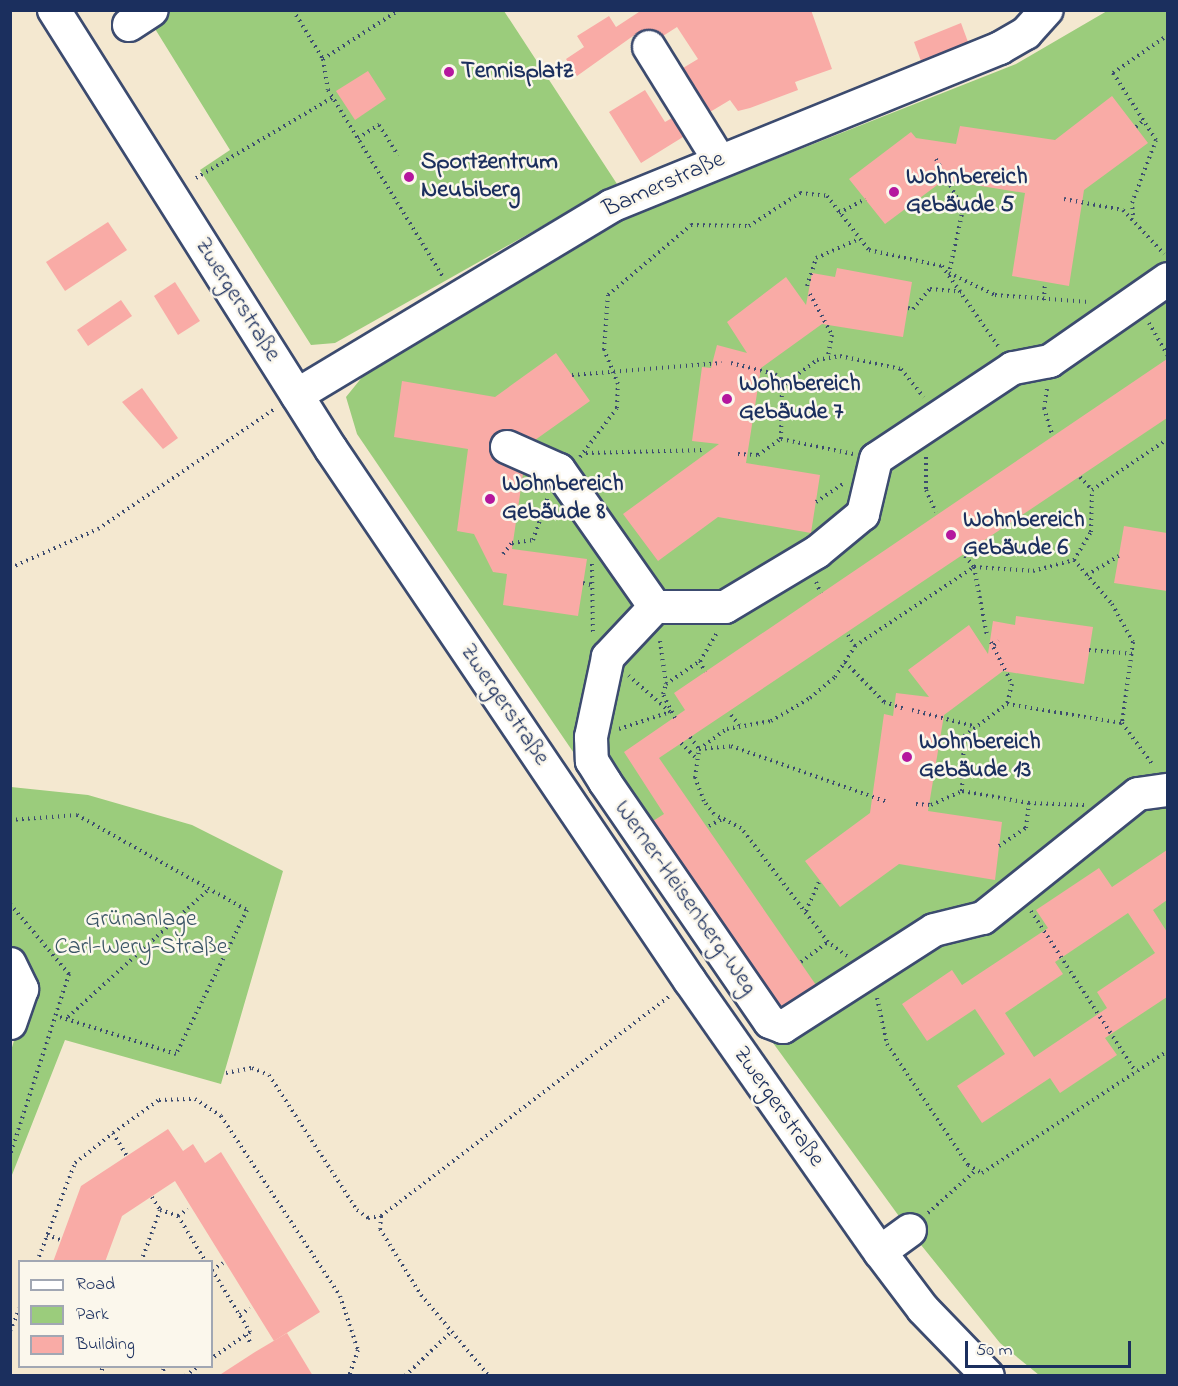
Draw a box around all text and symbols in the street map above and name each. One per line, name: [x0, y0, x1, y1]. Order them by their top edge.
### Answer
place label: Tennisplatz: [461, 58, 573, 86]
marker: Tennisplatz: [442, 65, 456, 79]
street label: Bamerstraße: [599, 145, 729, 225]
place label: Sportzentrum Neubiberg: [421, 149, 558, 205]
place label: Wohnbereich Gebäude 5: [906, 164, 1028, 220]
marker: Sportzentrum Neubiberg: [402, 170, 416, 184]
marker: Wohnbereich Gebäude 5: [887, 185, 901, 199]
street label: Zwergerstraße: [188, 233, 286, 367]
place label: Wohnbereich Gebäude 7: [739, 371, 861, 427]
marker: Wohnbereich Gebäude 7: [720, 392, 734, 406]
place label: Wohnbereich Gebäude 8: [502, 471, 624, 527]
marker: Wohnbereich Gebäude 8: [483, 492, 497, 506]
place label: Wohnbereich Gebäude 6: [963, 507, 1085, 563]
marker: Wohnbereich Gebäude 6: [944, 528, 958, 542]
street label: Zwergerstraße: [453, 639, 555, 771]
place label: Wohnbereich Gebäude 13: [919, 729, 1041, 785]
marker: Wohnbereich Gebäude 13: [900, 750, 914, 764]
street label: Werner-Heisenberg-Weg: [607, 795, 763, 1001]
park label: Grünanlage Carl-Wery-Straße: [55, 906, 227, 962]
street label: Zwergerstraße: [726, 1041, 830, 1173]
legend: [18, 1260, 213, 1368]
text: Road: [76, 1272, 115, 1298]
text: Park: [76, 1302, 109, 1328]
scale bar: [968, 1329, 1134, 1367]
text: Building: [76, 1332, 135, 1358]
text: 50 m: [976, 1338, 1013, 1364]

